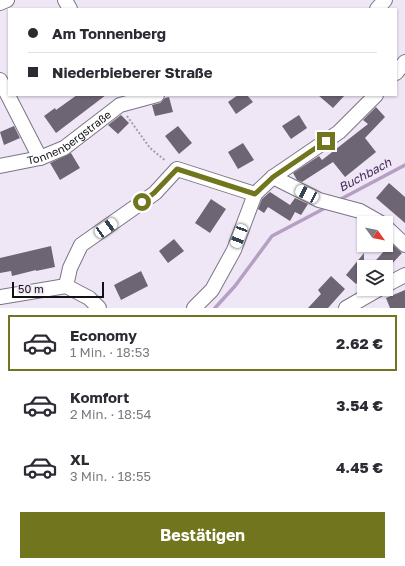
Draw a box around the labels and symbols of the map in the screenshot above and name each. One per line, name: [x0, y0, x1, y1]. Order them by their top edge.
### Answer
street label: Tonnenbergstraße: [26, 107, 113, 166]
route end: [317, 132, 335, 150]
water label: Buchbach: [336, 154, 394, 195]
car: [294, 183, 320, 205]
route start: [133, 193, 151, 211]
car: [93, 216, 119, 240]
north arrow: [357, 216, 393, 252]
car: [229, 223, 249, 249]
scale bar: [12, 280, 104, 299]

